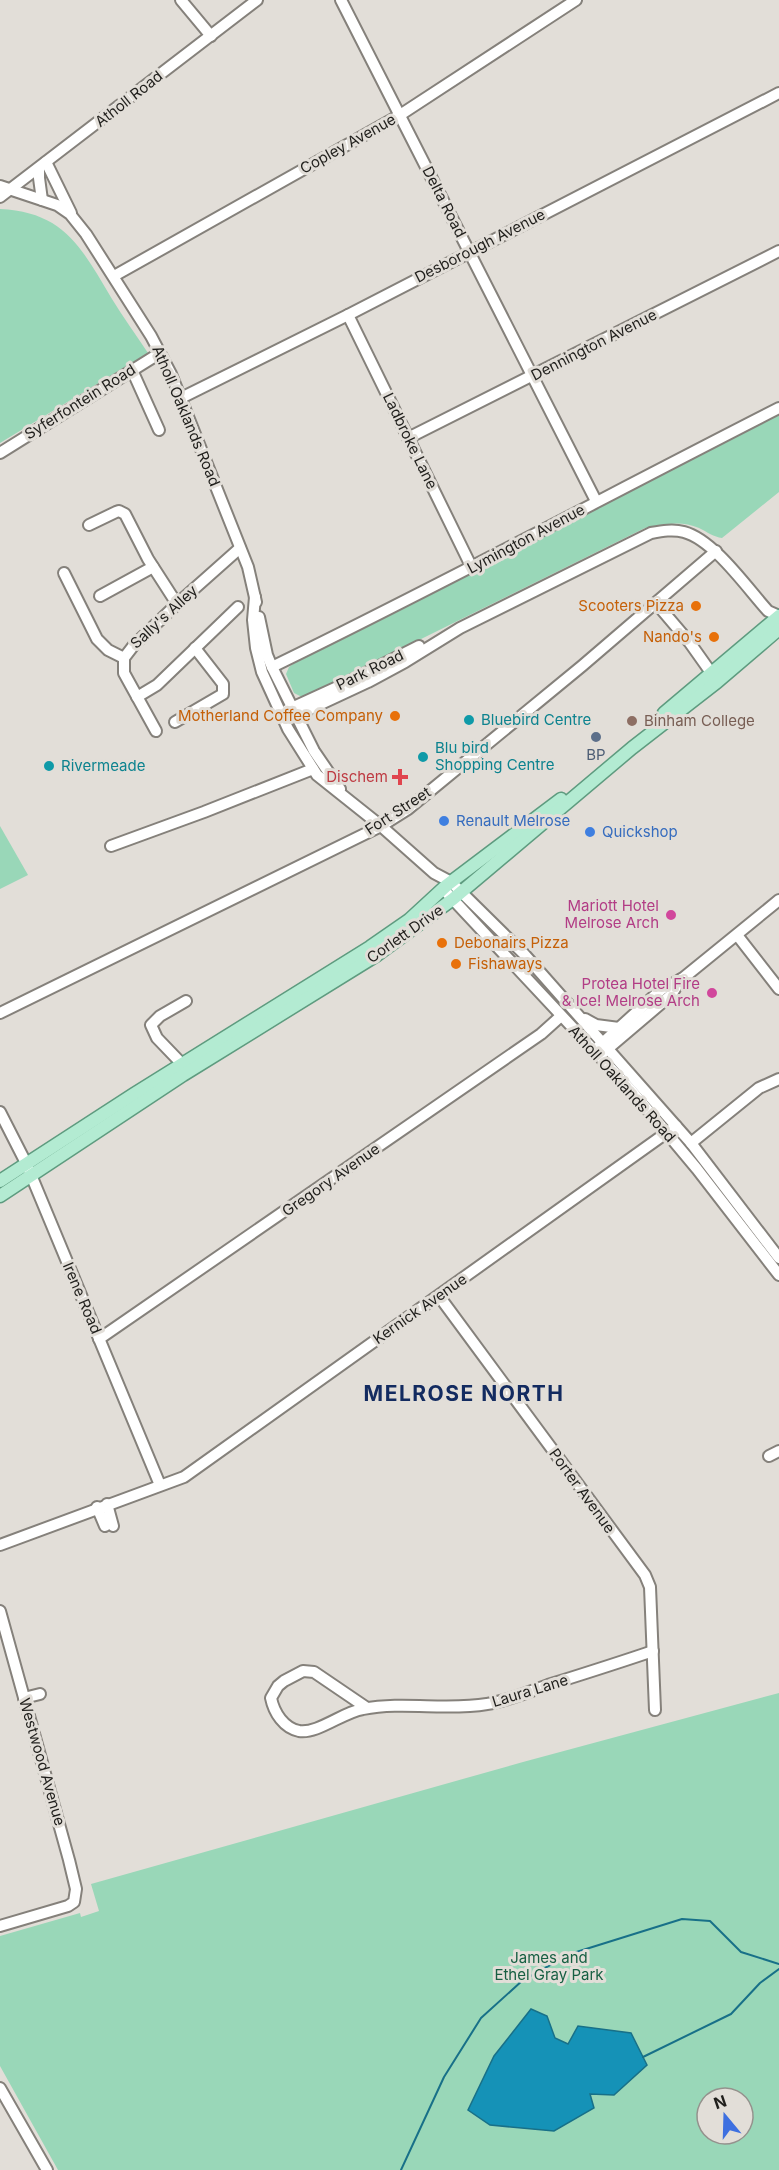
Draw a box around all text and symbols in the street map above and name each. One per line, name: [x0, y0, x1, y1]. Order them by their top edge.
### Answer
street label: Atholl Road: [91, 66, 166, 131]
street label: Copley Avenue: [297, 109, 399, 178]
street label: Delta Road: [418, 163, 470, 240]
street label: Desborough Avenue: [411, 204, 548, 287]
street label: Dennington Avenue: [528, 305, 660, 384]
street label: Atholl Oaklands Road: [148, 343, 225, 489]
street label: Syferfontein Road: [21, 360, 139, 443]
street label: Ladbroke Lane: [379, 389, 442, 492]
street label: Lymington Avenue: [464, 500, 588, 578]
street label: Sally's Alley: [126, 580, 202, 653]
place label: Scooters Pizza: [578, 596, 684, 615]
marker: Scooters Pizza: [689, 599, 703, 613]
place label: Nando's: [643, 627, 702, 646]
marker: Nando's: [707, 630, 721, 644]
street label: Park Road: [333, 645, 407, 694]
place label: Motherland Coffee Company: [178, 706, 384, 725]
marker: Motherland Coffee Company: [388, 709, 402, 723]
place label: Bluebird Centre: [481, 710, 591, 729]
place label: Binham College: [644, 711, 755, 730]
marker: Bluebird Centre: [462, 713, 476, 727]
marker: Binham College: [625, 714, 639, 728]
marker: BP: [589, 730, 603, 744]
place label: Blu bird Shopping Centre: [435, 738, 554, 774]
place label: BP: [586, 745, 606, 764]
marker: Blu bird Shopping Centre: [416, 750, 430, 764]
place label: Rivermeade: [61, 756, 145, 775]
marker: Rivermeade: [42, 759, 56, 773]
place label: Dischem: [326, 767, 388, 786]
marker: Dischem: [393, 770, 407, 784]
street label: Fort Street: [361, 782, 434, 839]
place label: Renault Melrose: [456, 811, 570, 830]
marker: Renault Melrose: [437, 814, 451, 828]
place label: Quickshop: [602, 822, 678, 841]
marker: Quickshop: [583, 825, 597, 839]
place label: Mariott Hotel Melrose Arch: [565, 896, 659, 932]
street label: Corlett Drive: [363, 900, 447, 967]
marker: Mariott Hotel Melrose Arch: [664, 908, 678, 922]
place label: Debonairs Pizza: [454, 933, 569, 952]
marker: Debonairs Pizza: [435, 936, 449, 950]
place label: Fishaways: [468, 954, 543, 973]
marker: Fishaways: [449, 957, 463, 971]
place label: Protea Hotel Fire & Ice! Melrose Arch: [562, 974, 700, 1010]
marker: Protea Hotel Fire & Ice! Melrose Arch: [705, 986, 719, 1000]
street label: Atholl Oaklands Road: [565, 1021, 680, 1146]
street label: Gregory Avenue: [278, 1139, 383, 1220]
street label: Irene Road: [59, 1259, 106, 1337]
street label: Kernick Avenue: [369, 1269, 470, 1348]
district label: MELROSE NORTH: [364, 1381, 564, 1406]
street label: Porter Avenue: [545, 1444, 620, 1537]
street label: Laura Lane: [490, 1670, 570, 1711]
street label: Westwood Avenue: [15, 1696, 70, 1828]
park label: James and Ethel Gray Park: [494, 1948, 604, 1984]
north arrow: [695, 2086, 755, 2146]
text: N: [711, 2090, 729, 2113]

